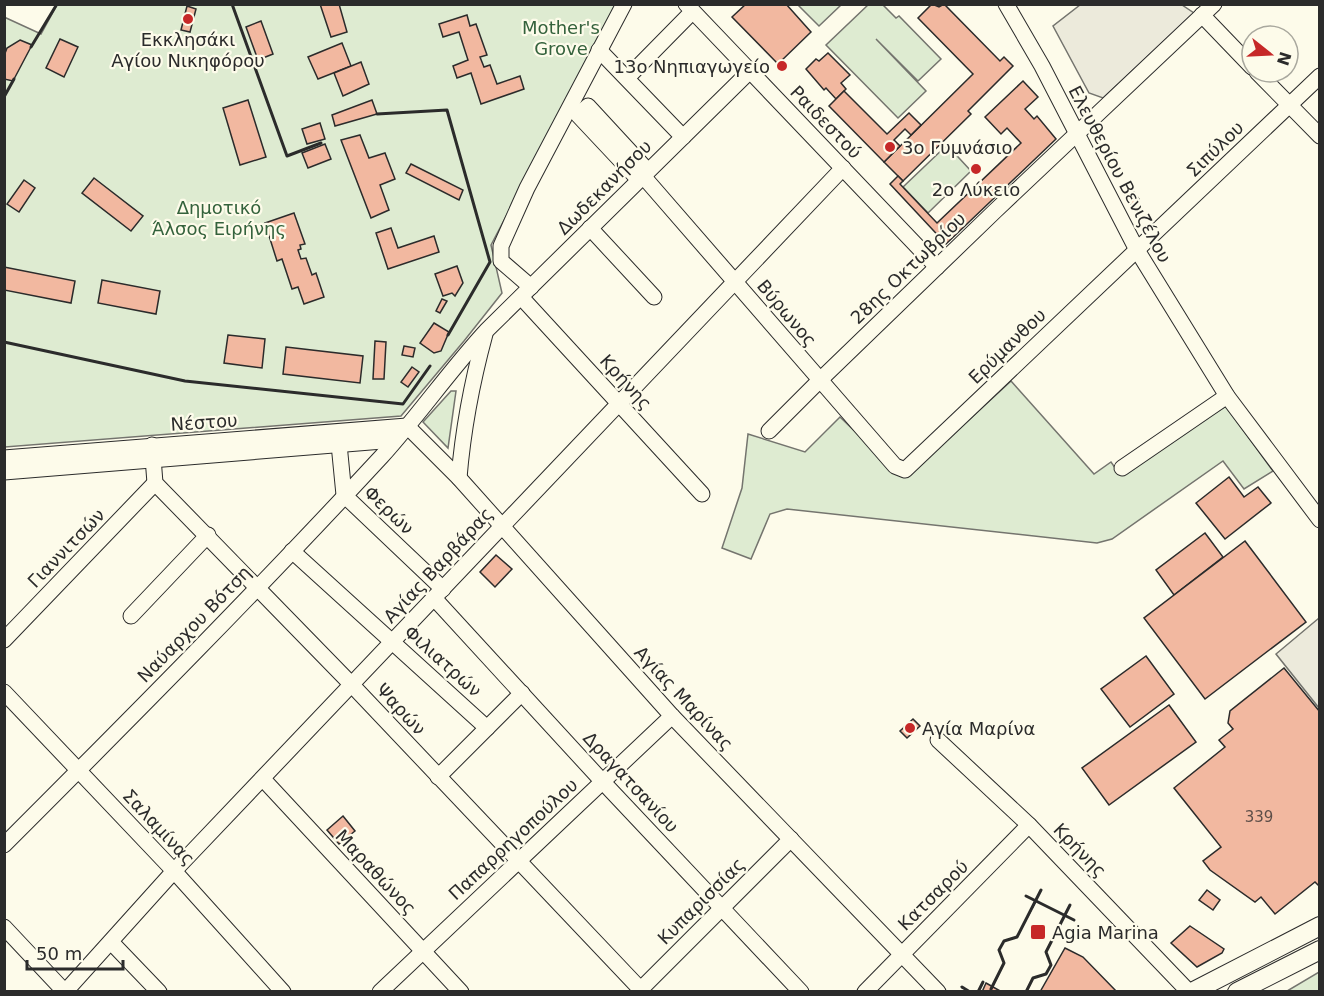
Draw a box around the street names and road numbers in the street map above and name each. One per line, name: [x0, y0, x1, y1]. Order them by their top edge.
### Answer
street label: Ραιδεστού: [786, 81, 866, 163]
street label: Ελευθερίου Βενιζέλου: [1064, 82, 1176, 266]
street label: Σιπύλου: [1182, 117, 1248, 181]
street label: Δωδεκανήσου: [552, 135, 656, 239]
street label: 28ης Οκτωβρίου: [846, 208, 970, 328]
street label: Βύρωνος: [753, 275, 821, 351]
street label: Ερύμανθου: [964, 304, 1050, 388]
street label: Κρήνης: [596, 350, 656, 414]
street label: Νέστου: [170, 409, 238, 435]
street label: Φερών: [360, 481, 418, 539]
street label: Αγίας Βαρβάρας: [379, 503, 497, 627]
street label: Γιαννιτσών: [23, 504, 109, 592]
street label: Ναύαρχου Βότση: [133, 561, 255, 687]
street label: Φιλιατρών: [400, 621, 486, 701]
street label: Αγίας Μαρίνας: [630, 642, 738, 754]
street label: Ψαρών: [372, 679, 430, 739]
street label: Δραγατσανίου: [579, 727, 683, 837]
street label: Παπαρρηγοπούλου: [444, 774, 582, 904]
street label: Σαλαμίνας: [119, 785, 199, 869]
street label: Κρήνης: [1049, 819, 1111, 881]
street label: Μαραθώνος: [331, 825, 421, 919]
street label: Κυπαρισσίας: [653, 853, 749, 949]
street label: Κατσαρού: [894, 856, 972, 934]

